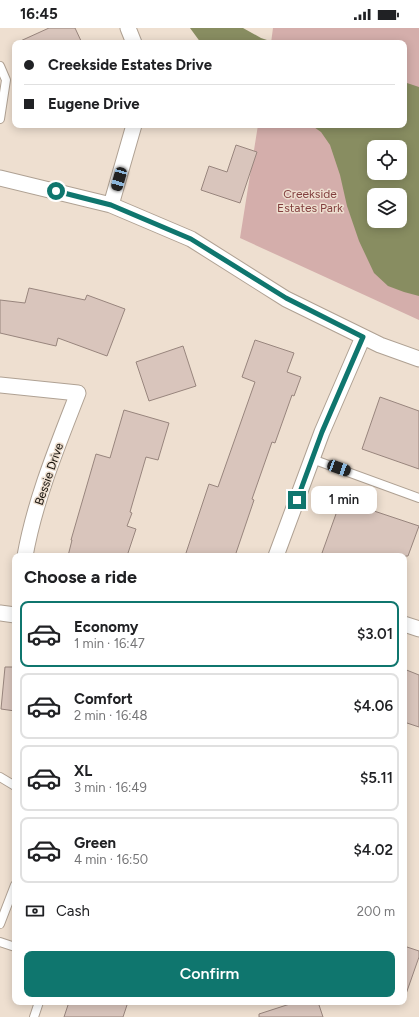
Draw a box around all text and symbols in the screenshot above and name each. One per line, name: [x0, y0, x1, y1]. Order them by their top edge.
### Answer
text: 16:45: [20, 5, 58, 23]
text: Creekside Estates Drive: [48, 56, 212, 74]
text: Eugene Drive: [48, 95, 140, 113]
map controls: [367, 140, 407, 228]
button: locate: [367, 140, 407, 180]
car: [110, 166, 128, 192]
route start: [47, 182, 65, 200]
park label: Creekside Estates Park: [277, 187, 343, 215]
button: layers: [367, 188, 407, 228]
street label: Bessie Drive: [32, 441, 66, 507]
car: [326, 458, 352, 478]
callout: 1 min: [311, 486, 377, 514]
route end: [288, 491, 306, 509]
text: 1 min: [329, 492, 359, 507]
text: Choose a ride: [24, 566, 137, 588]
icon: car: [26, 616, 62, 652]
text: Economy: [74, 618, 139, 636]
text: $3.01: [357, 625, 393, 643]
text: 1 min · 16:47: [74, 636, 145, 651]
icon: car: [26, 688, 62, 724]
text: Comfort: [74, 690, 133, 708]
text: $4.06: [353, 697, 393, 715]
text: 2 min · 16:48: [74, 708, 148, 723]
icon: car: [26, 760, 62, 796]
text: XL: [74, 762, 92, 780]
text: $5.11: [360, 769, 393, 787]
text: 3 min · 16:49: [74, 780, 147, 795]
icon: car: [26, 832, 62, 868]
text: Green: [74, 834, 116, 852]
text: $4.02: [353, 841, 393, 859]
text: 4 min · 16:50: [74, 852, 148, 867]
icon: cash: [24, 900, 46, 922]
text: Cash: [56, 902, 90, 920]
text: 200 m: [357, 904, 395, 919]
button: Confirm: [24, 951, 395, 997]

